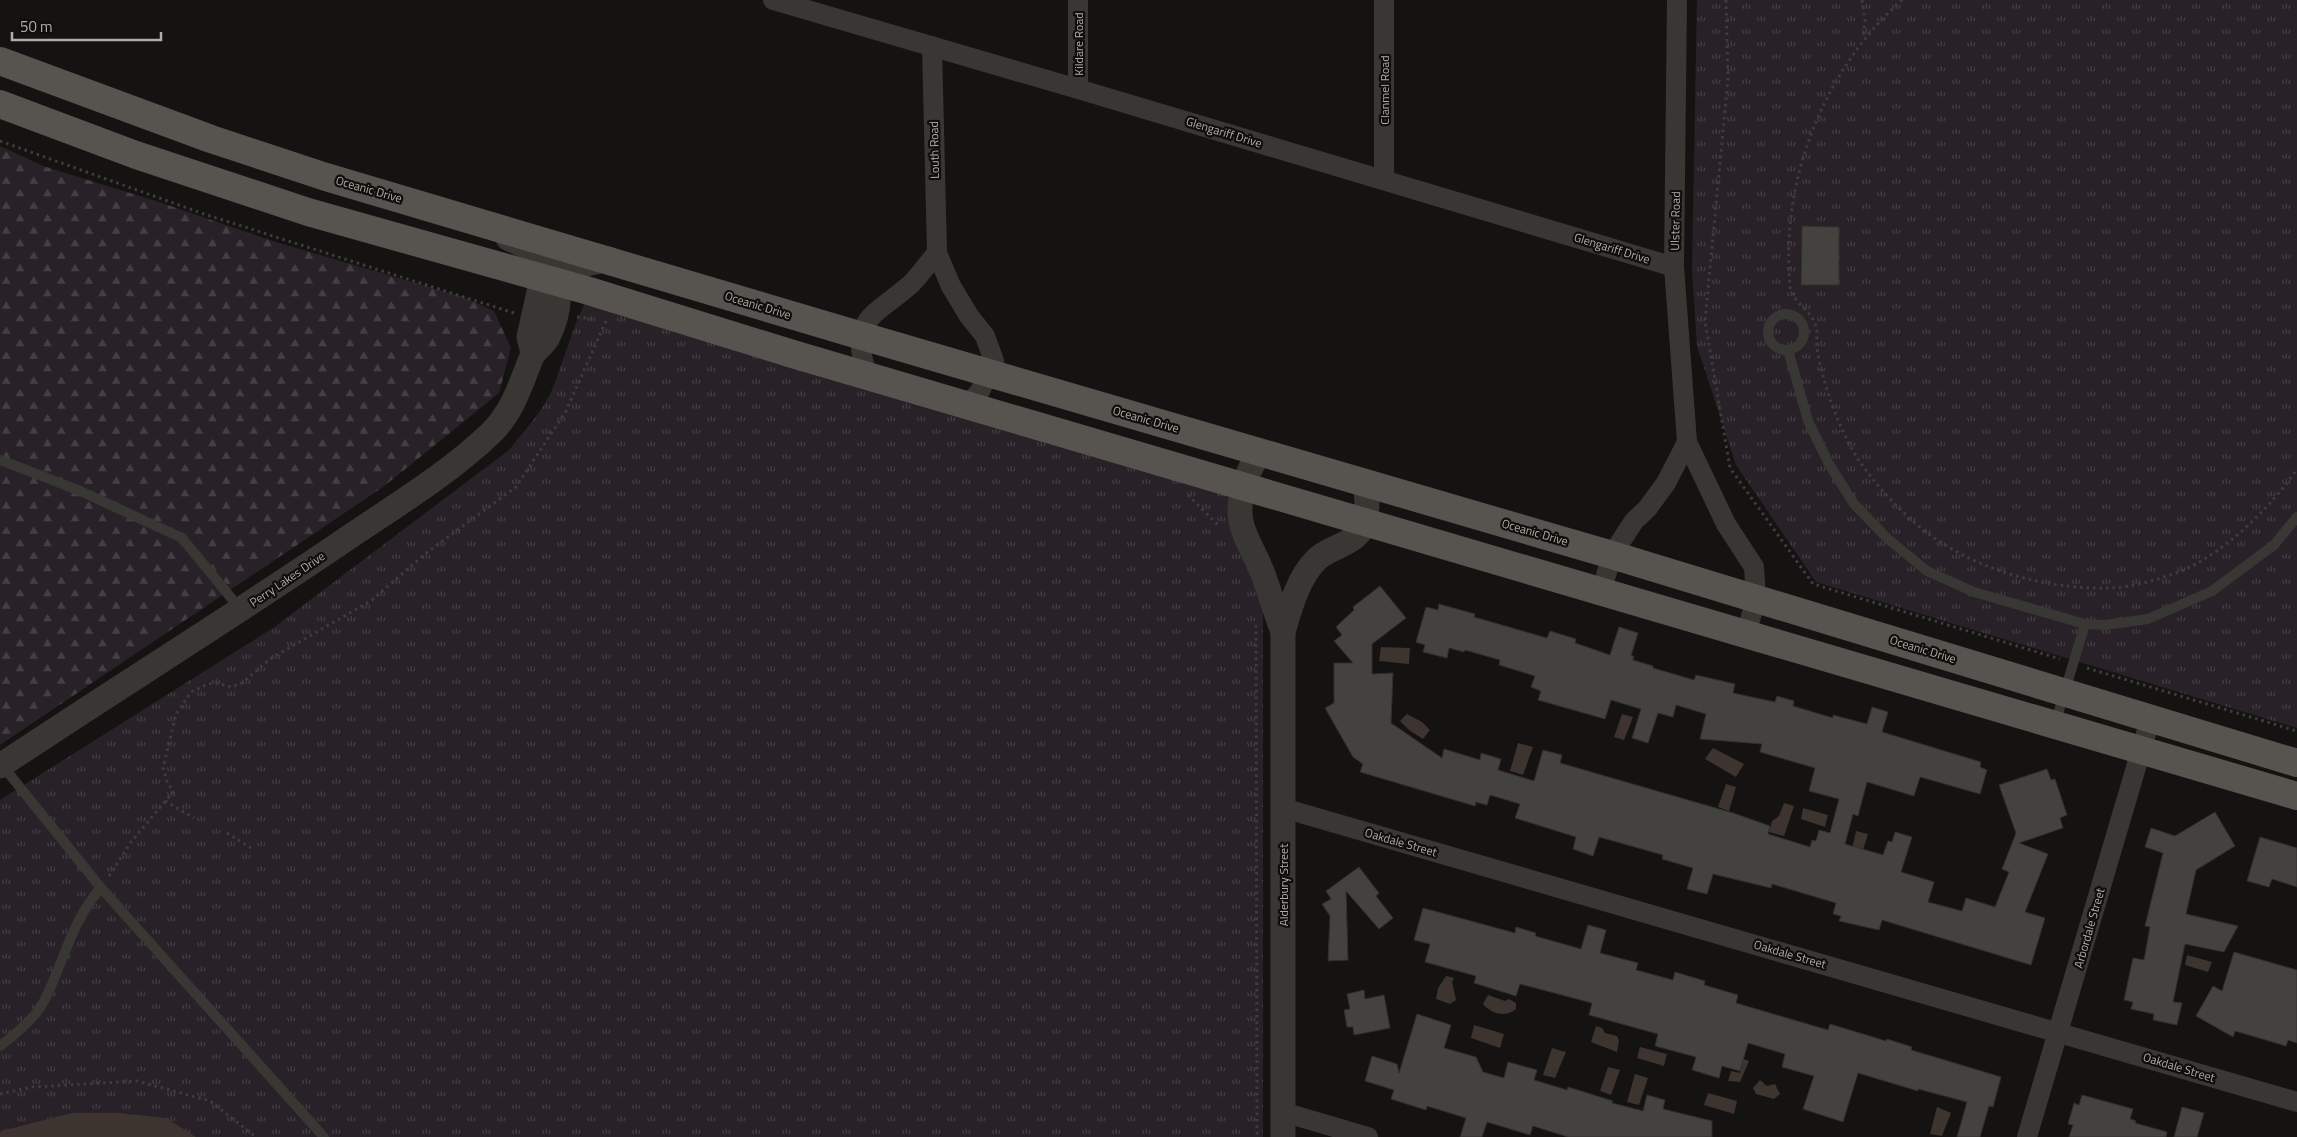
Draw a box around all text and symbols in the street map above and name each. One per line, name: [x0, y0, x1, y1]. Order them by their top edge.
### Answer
scale bar: [12, 10, 161, 42]
street label: Kildare Road: [1069, 12, 1088, 76]
text: 50 m: [20, 15, 53, 38]
street label: Clanmel Road: [1375, 55, 1394, 125]
street label: Glengariff Drive: [1184, 111, 1264, 153]
street label: Louth Road: [924, 121, 944, 179]
street label: Oceanic Drive: [334, 170, 404, 208]
street label: Ulster Road: [1665, 191, 1685, 251]
street label: Glengariff Drive: [1572, 227, 1652, 269]
street label: Oceanic Drive: [723, 286, 793, 324]
street label: Oceanic Drive: [1111, 400, 1181, 438]
street label: Oceanic Drive: [1500, 513, 1570, 551]
street label: Perry Lakes Drive: [245, 547, 329, 611]
street label: Oceanic Drive: [1888, 630, 1958, 668]
street label: Oakdale Street: [1363, 823, 1440, 862]
street label: Alderbury Street: [1274, 843, 1293, 926]
street label: Arbordale Street: [2068, 885, 2110, 970]
street label: Oakdale Street: [1752, 935, 1829, 974]
street label: Oakdale Street: [2141, 1047, 2218, 1087]

